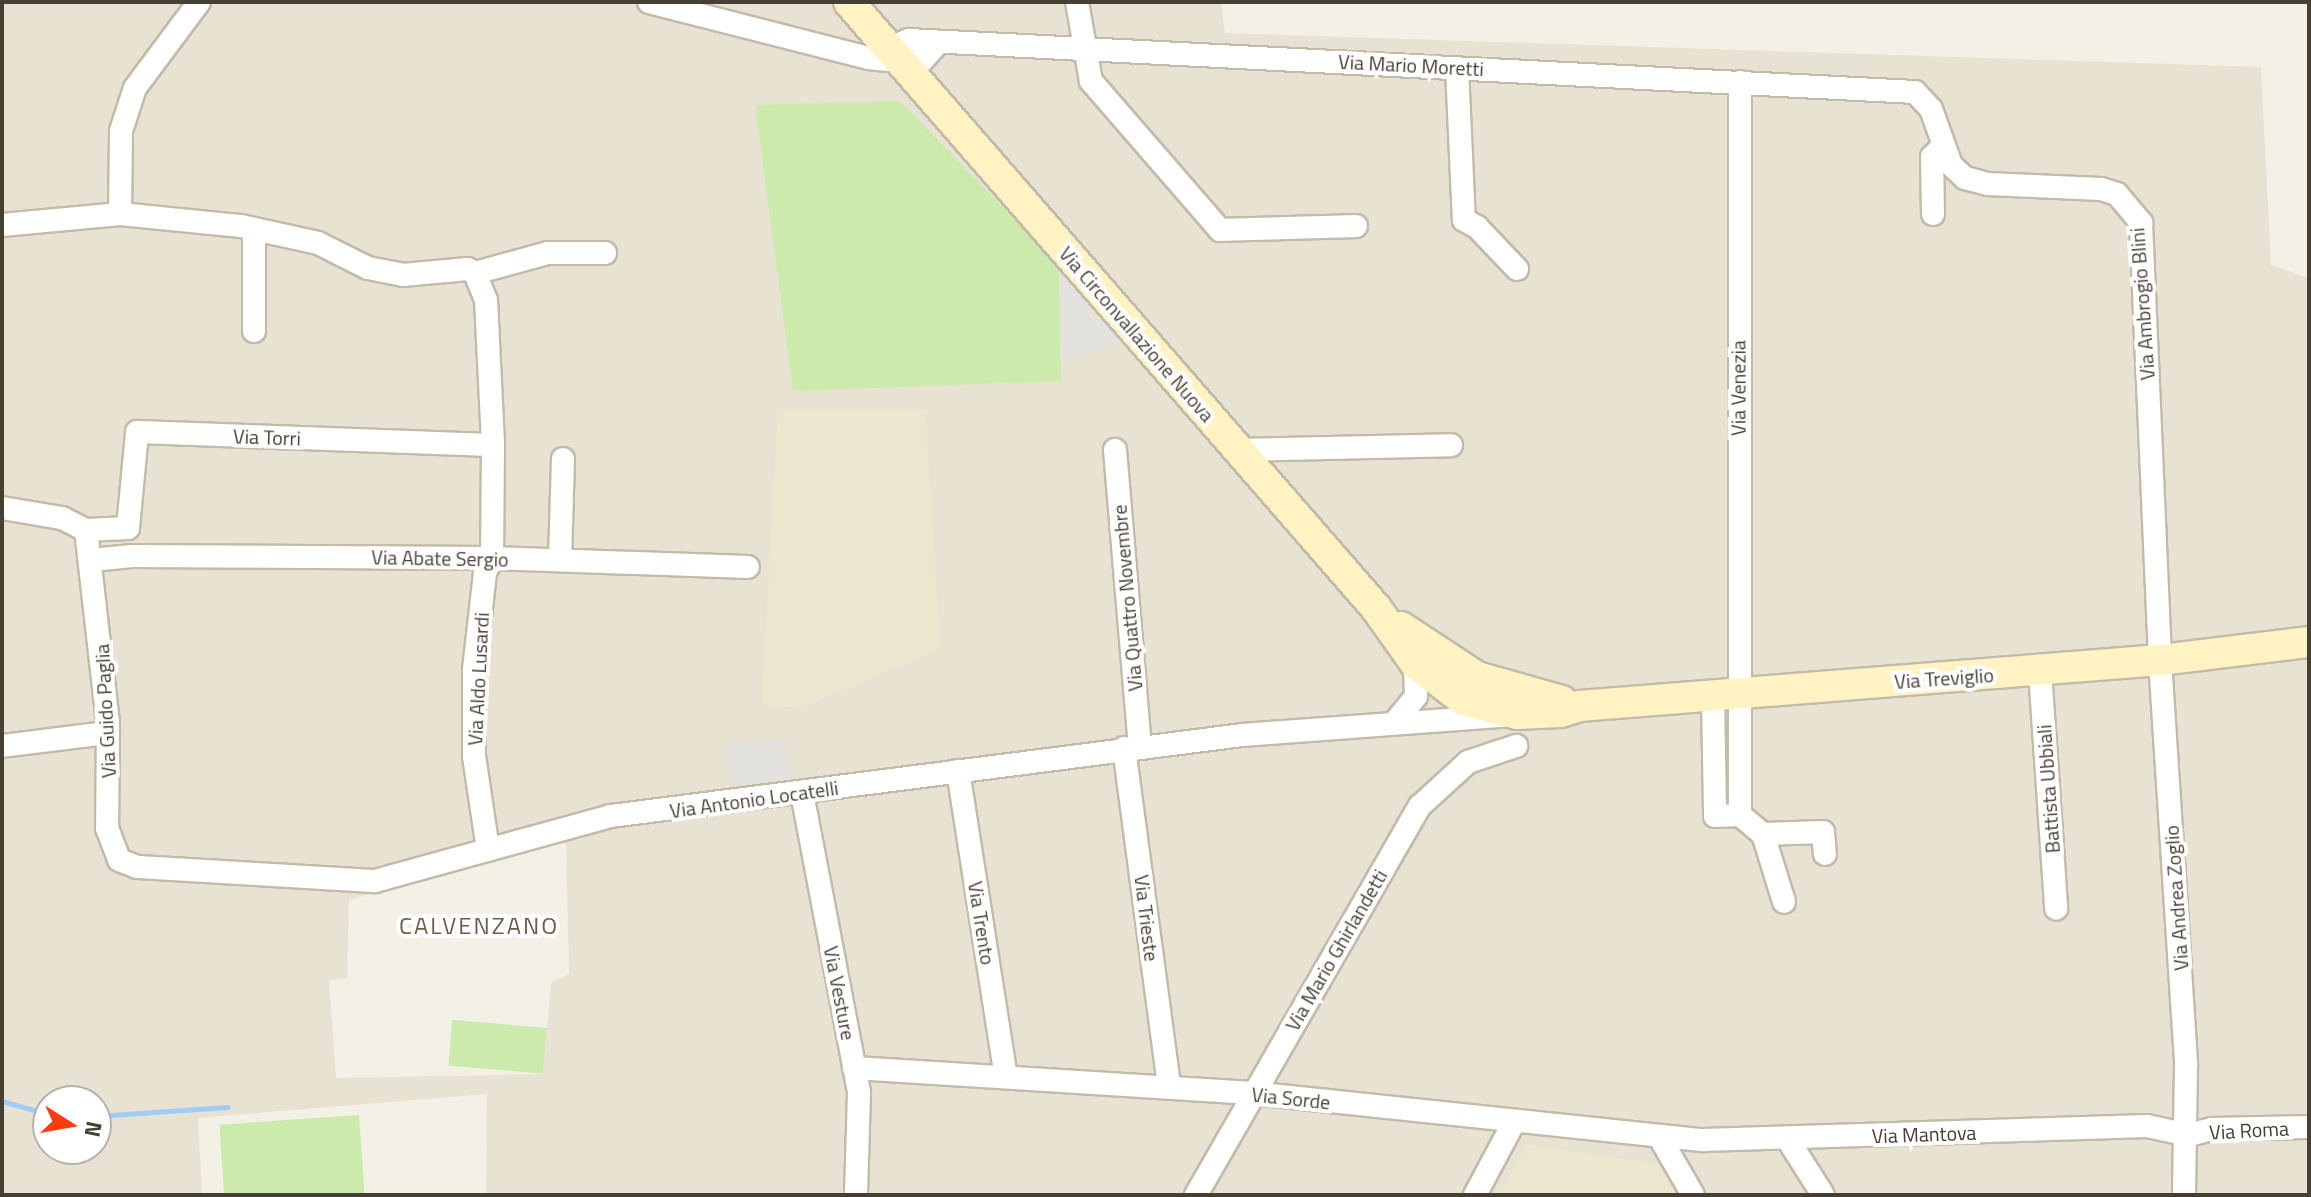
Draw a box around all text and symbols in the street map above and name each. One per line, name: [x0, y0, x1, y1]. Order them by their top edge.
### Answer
street label: Via Mario Moretti: [1337, 49, 1485, 81]
street label: Via Ambrogio Blini: [2125, 227, 2159, 381]
street label: Via Circonvallazione Nuova: [1054, 242, 1220, 426]
street label: Via Venezia: [1726, 340, 1750, 436]
street label: Via Torri: [233, 424, 301, 450]
street label: Via Quattro Novembre: [1107, 504, 1147, 692]
street label: Via Abate Sergio: [371, 545, 509, 571]
street label: Via Aldo Lusardi: [463, 612, 493, 746]
street label: Via Guido Paglia: [89, 643, 121, 779]
street label: Via Treviglio: [1893, 663, 1995, 693]
street label: Battista Ubbiali: [2032, 724, 2064, 854]
street label: Via Antonio Locatelli: [668, 775, 840, 823]
street label: Via Andrea Zoglio: [2159, 824, 2193, 972]
street label: Via Mario Ghirlandetti: [1280, 865, 1392, 1035]
street label: Via Trieste: [1130, 873, 1164, 963]
street label: Via Trento: [964, 879, 1000, 967]
district label: CALVENZANO: [399, 912, 559, 940]
street label: Via Vesture: [819, 944, 861, 1042]
street label: Via Sorde: [1250, 1082, 1332, 1114]
north arrow: [32, 1085, 112, 1165]
street label: Via Roma: [2208, 1116, 2290, 1144]
text: N: [75, 1118, 112, 1140]
street label: Via Mantova: [1871, 1120, 1977, 1148]

